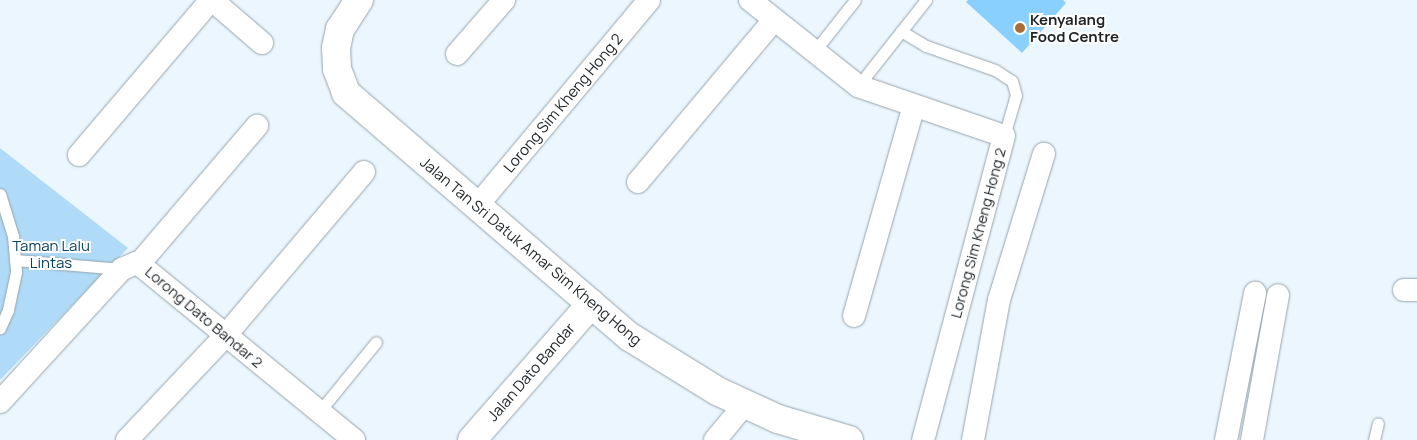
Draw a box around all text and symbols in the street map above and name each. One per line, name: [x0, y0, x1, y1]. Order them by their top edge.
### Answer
place label: Kenyalang Food Centre: [1030, 10, 1119, 45]
marker: Kenyalang Food Centre: [1014, 22, 1026, 34]
street label: Lorong Sim Kheng Hong 2: [500, 30, 626, 176]
street label: Lorong Sim Kheng Hong 2: [947, 146, 1009, 320]
street label: Jalan Tan Sri Datuk Amar Sim Kheng Hong: [417, 153, 645, 349]
park label: Taman Lalu Lintas: [12, 236, 90, 271]
street label: Lorong Dato Bandar 2: [142, 263, 266, 371]
street label: Jalan Dato Bandar: [484, 319, 578, 425]

